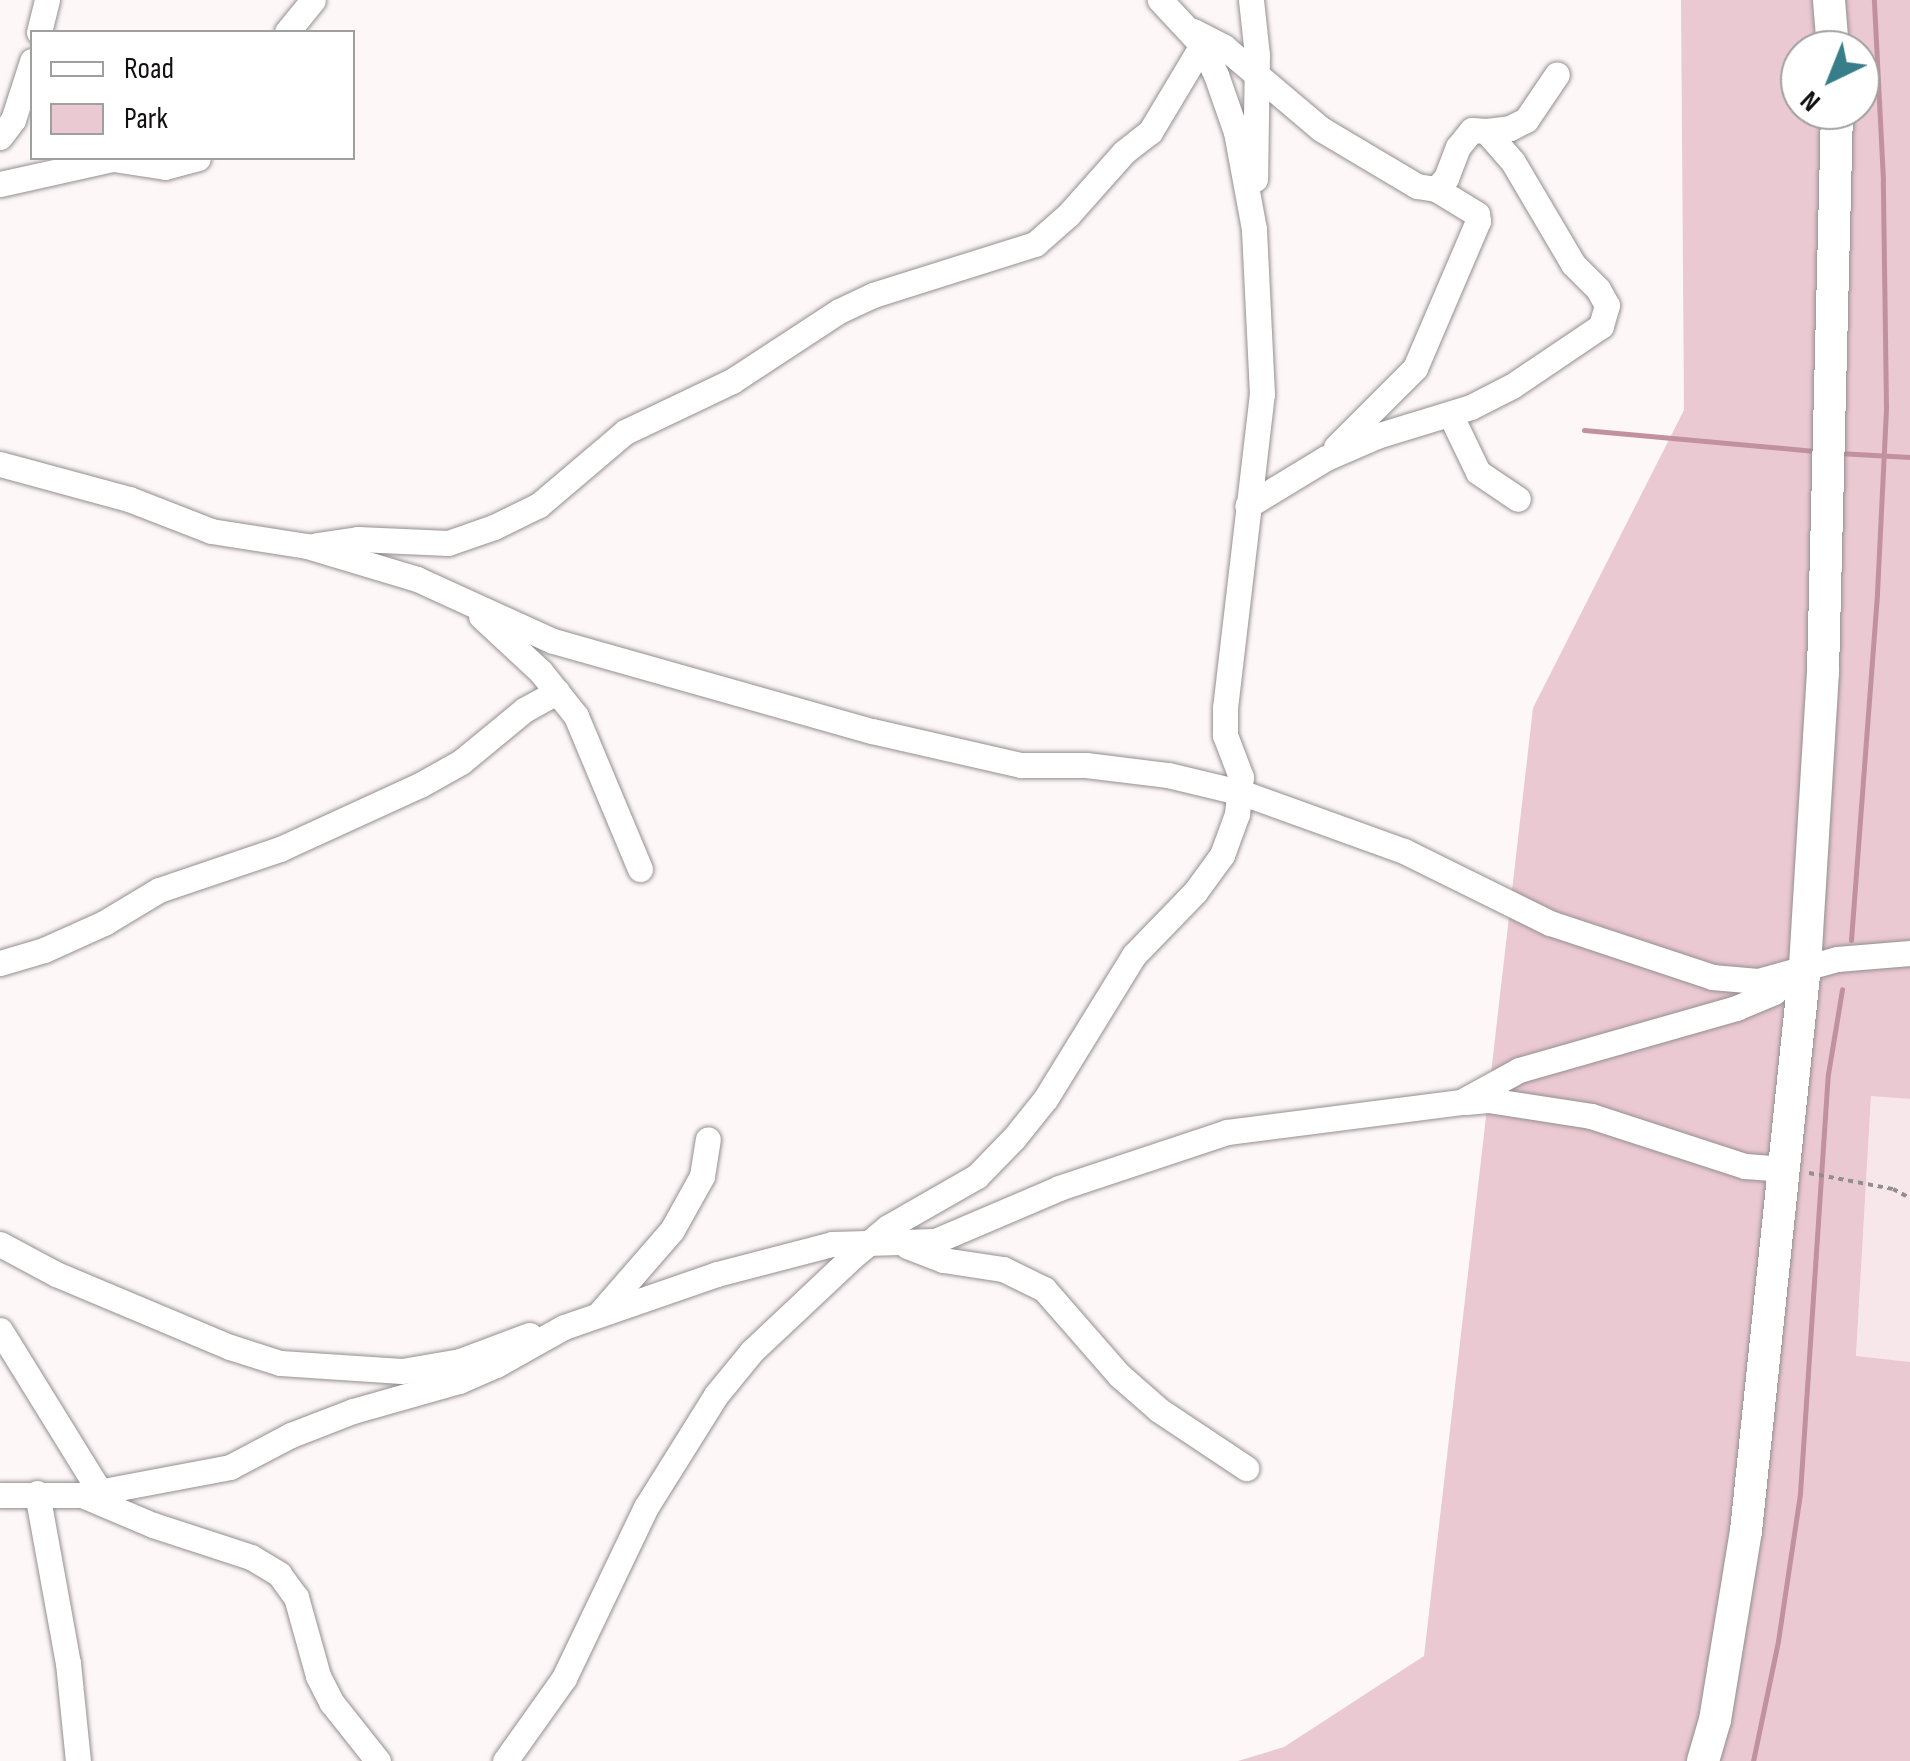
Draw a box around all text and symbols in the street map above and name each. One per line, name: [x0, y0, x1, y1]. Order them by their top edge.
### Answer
legend: [30, 30, 355, 160]
north arrow: [1780, 30, 1880, 130]
text: Road: [124, 51, 174, 87]
text: N: [1794, 84, 1827, 118]
text: Park: [124, 101, 168, 137]

